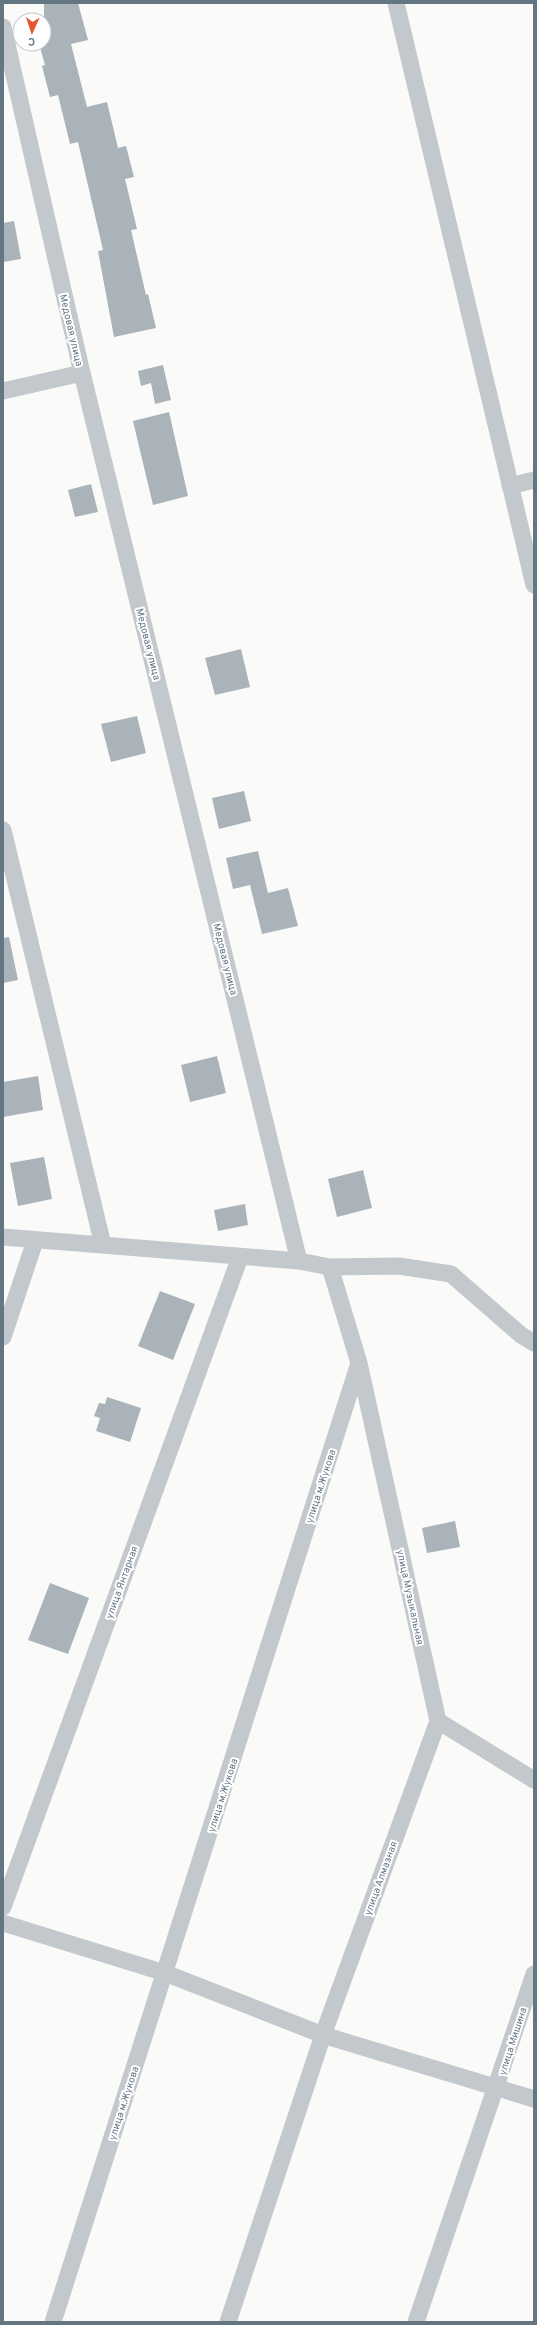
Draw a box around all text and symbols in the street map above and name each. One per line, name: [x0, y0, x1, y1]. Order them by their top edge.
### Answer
north arrow: [12, 12, 52, 52]
text: С: [28, 34, 35, 48]
street label: Медовая улица: [56, 293, 85, 368]
street label: Медовая улица: [132, 607, 163, 682]
street label: Медовая улица: [209, 922, 240, 997]
street label: улица м.Жукова: [303, 1448, 339, 1525]
street label: улица Янтарная: [103, 1544, 142, 1621]
street label: улица Музыкальная: [393, 1548, 426, 1646]
street label: улица м.Жукова: [205, 1757, 241, 1834]
street label: улица Алмазная: [362, 1840, 401, 1917]
street label: улица Мишина: [496, 2006, 530, 2077]
street label: улица м.Жукова: [106, 2065, 142, 2142]

